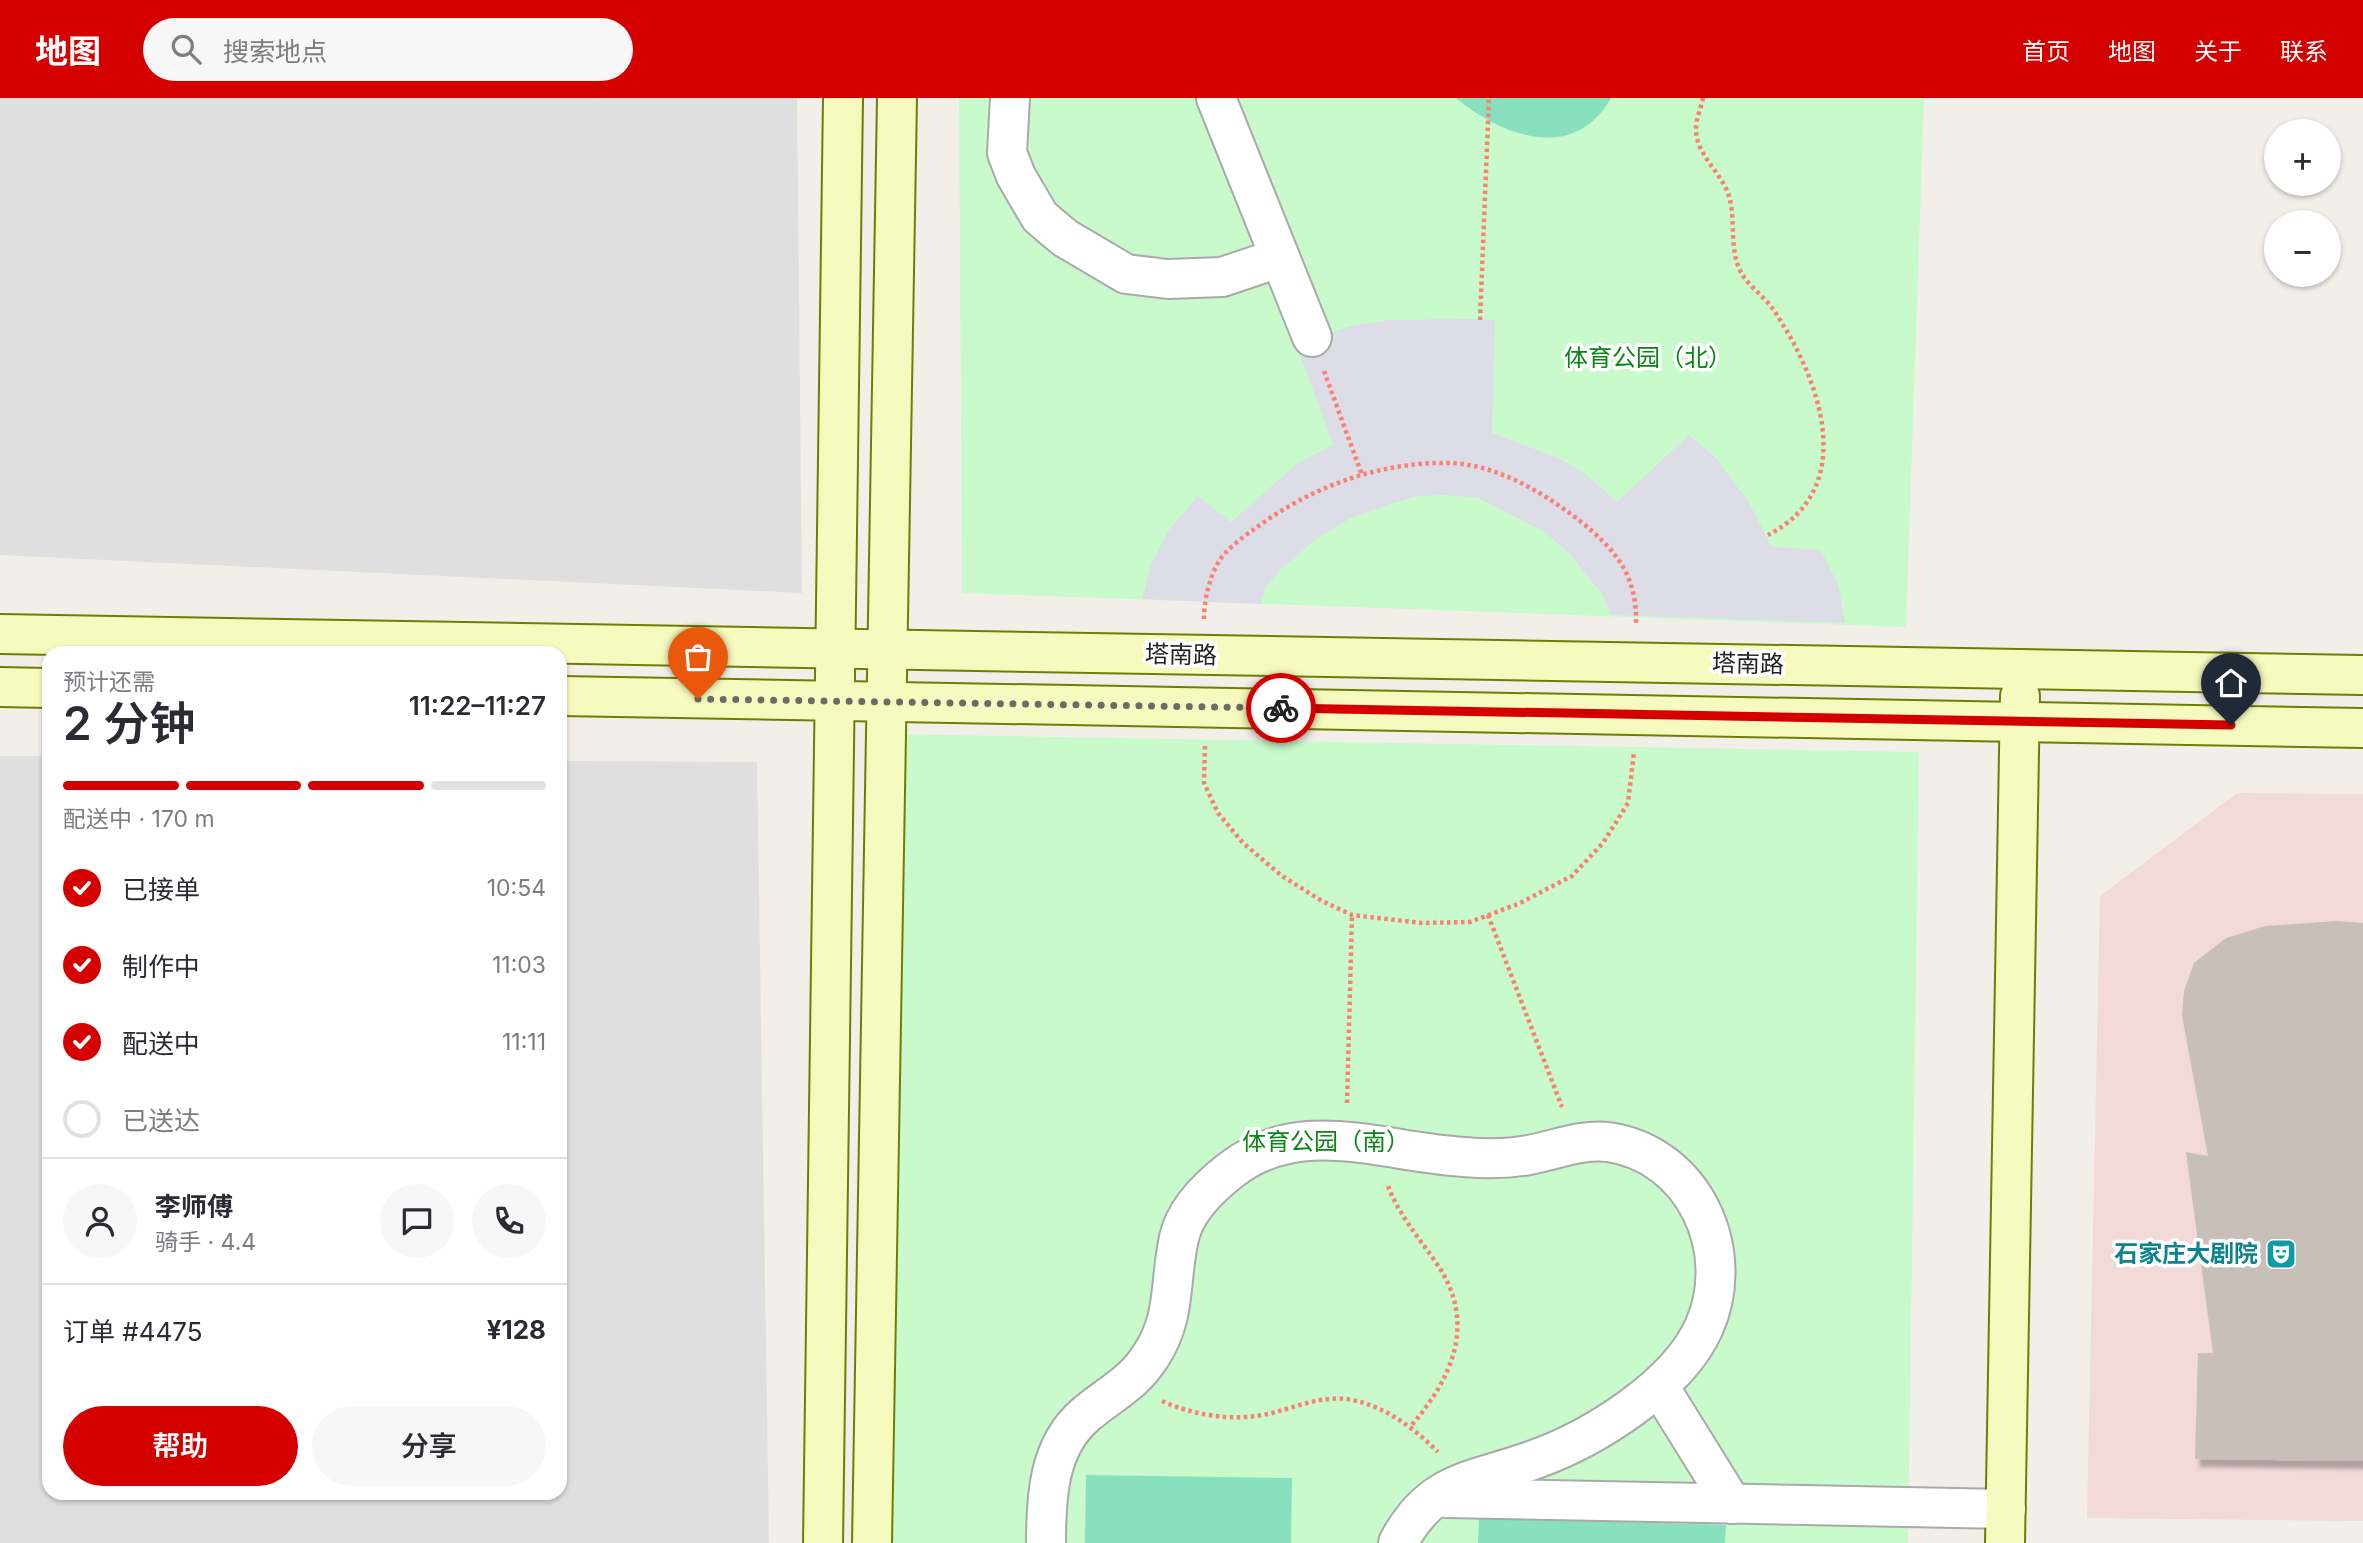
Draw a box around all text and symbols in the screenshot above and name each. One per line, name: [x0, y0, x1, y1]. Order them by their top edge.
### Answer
search box: [143, 18, 633, 81]
icon: search: [167, 30, 205, 68]
text: 地图: [35, 31, 101, 71]
text: 搜索地点: [223, 36, 327, 67]
text: 首页: [2022, 37, 2070, 66]
text: 地图: [2108, 37, 2156, 66]
text: 关于: [2194, 37, 2242, 66]
text: 联系: [2280, 37, 2328, 66]
map controls: [2264, 119, 2341, 287]
button: +: [2264, 119, 2341, 196]
button: −: [2264, 210, 2341, 287]
park label: 体育公园（北）: [1564, 343, 1732, 372]
pin: [668, 627, 728, 699]
icon: bag: [679, 638, 717, 676]
street label: 塔南路: [1145, 639, 1217, 670]
street label: 塔南路: [1712, 648, 1784, 679]
pin: [2201, 653, 2261, 725]
icon: home: [2212, 664, 2250, 702]
text: 预计还需: [63, 668, 155, 696]
courier: [1246, 673, 1316, 743]
icon: bike: [1262, 689, 1300, 727]
text: 11:22–11:27: [409, 690, 546, 721]
text: 2 分钟: [63, 695, 195, 751]
text: 配送中 · 170 m: [63, 805, 215, 833]
icon: check: [63, 869, 101, 907]
text: 已接单: [122, 874, 200, 905]
text: 10:54: [487, 874, 546, 902]
icon: check: [63, 946, 101, 984]
text: 制作中: [122, 951, 200, 982]
text: 11:03: [492, 951, 546, 979]
icon: check: [63, 1023, 101, 1061]
text: 配送中: [122, 1028, 200, 1059]
text: 11:11: [502, 1028, 546, 1056]
text: 已送达: [122, 1105, 200, 1136]
park label: 体育公园（南）: [1242, 1127, 1410, 1156]
button: person: [63, 1184, 137, 1258]
button: chat: [380, 1184, 454, 1258]
button: phone: [472, 1184, 546, 1258]
text: 李师傅: [155, 1191, 233, 1222]
text: 骑手 · 4.4: [155, 1228, 256, 1256]
theatre icon: 石家庄大剧院: [2264, 1237, 2298, 1271]
place label: 石家庄大剧院: [2114, 1239, 2258, 1268]
text: ¥128: [487, 1314, 546, 1345]
text: 订单 #4475: [63, 1316, 203, 1347]
button: 帮助: [63, 1406, 298, 1486]
button: 分享: [312, 1406, 546, 1486]

